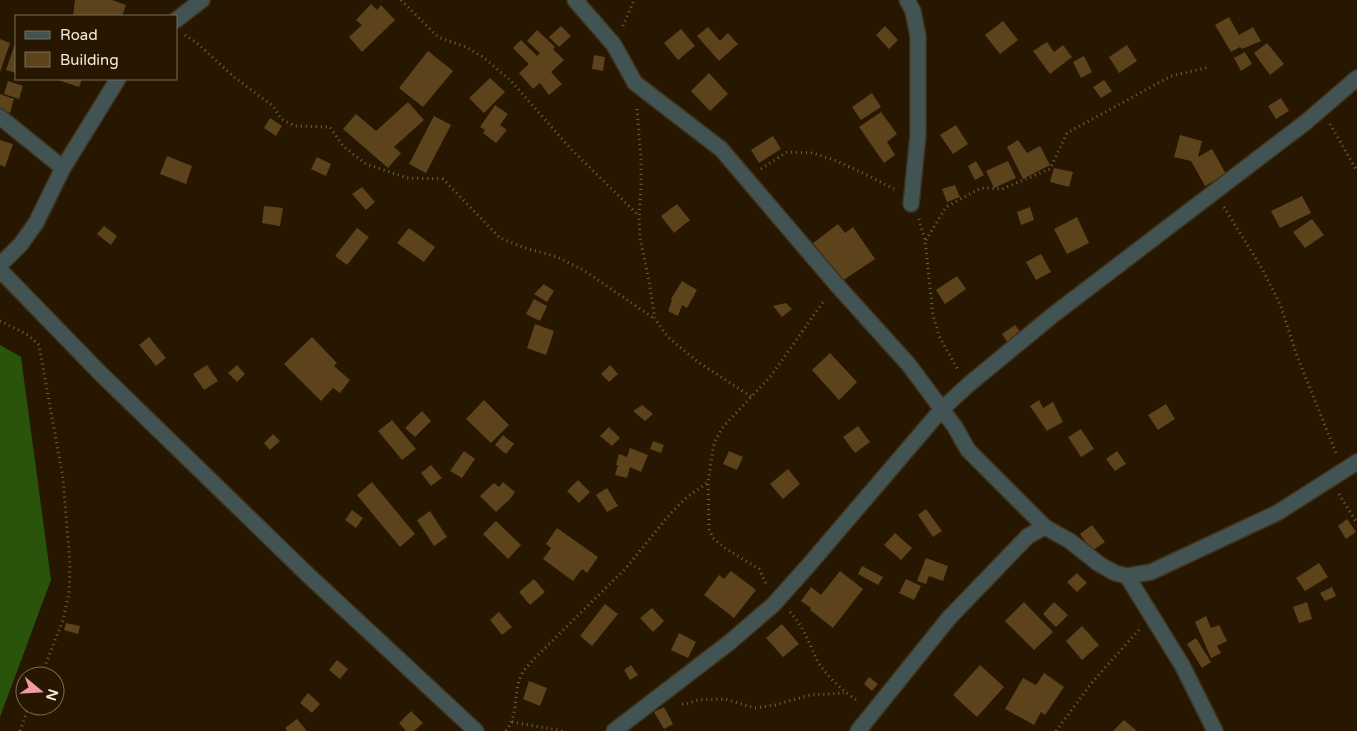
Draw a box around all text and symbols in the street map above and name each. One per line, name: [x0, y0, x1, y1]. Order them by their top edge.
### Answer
legend: [15, 15, 178, 80]
text: Road: [60, 26, 98, 44]
text: Building: [60, 51, 119, 69]
north arrow: [15, 666, 65, 716]
text: N: [42, 687, 62, 703]

